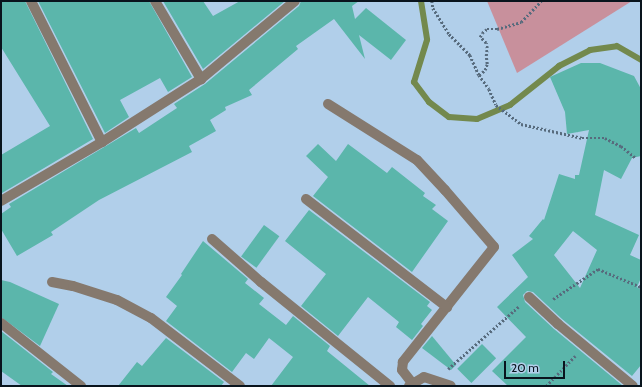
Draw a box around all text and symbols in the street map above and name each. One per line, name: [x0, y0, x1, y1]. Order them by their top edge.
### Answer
scale bar: [506, 353, 567, 379]
text: 20 m: [511, 360, 539, 375]

